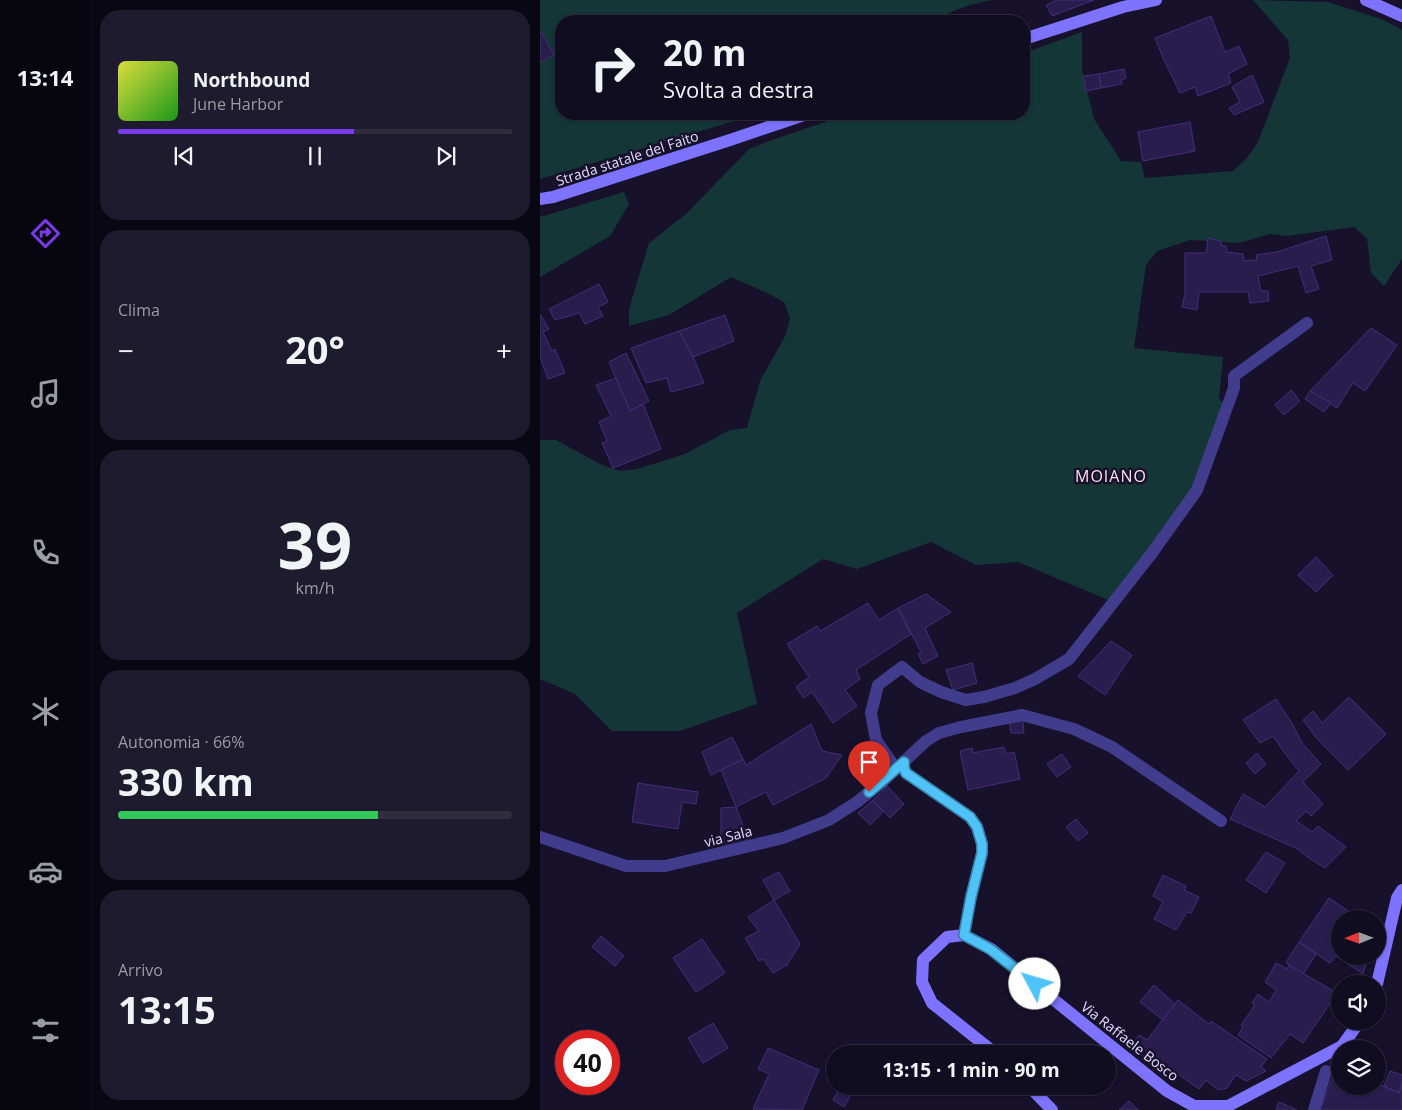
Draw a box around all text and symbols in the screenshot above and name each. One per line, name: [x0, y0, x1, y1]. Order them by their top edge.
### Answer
text: 20 m: [663, 29, 746, 76]
icon: right: [580, 35, 645, 100]
text: 13:14: [17, 62, 73, 92]
text: Northbound: [193, 67, 310, 93]
text: Svolta a destra: [663, 74, 814, 104]
text: June Harbor: [193, 93, 283, 115]
street label: Strada statale del Faito: [553, 126, 701, 190]
icon: previous: [170, 142, 198, 170]
icon: pause: [301, 142, 329, 170]
icon: next: [432, 142, 460, 170]
icon: directions: [28, 216, 63, 251]
text: Clima: [118, 299, 160, 321]
text: 20°: [285, 323, 345, 375]
text: −: [118, 331, 134, 369]
text: +: [496, 331, 512, 369]
icon: music: [28, 376, 63, 411]
district label: MOIANO: [1075, 465, 1147, 487]
text: 39: [278, 500, 352, 588]
icon: phone: [28, 535, 63, 570]
text: km/h: [296, 577, 334, 599]
icon: climate: [28, 694, 63, 729]
text: Autonomia · 66%: [118, 731, 244, 753]
pin: [848, 741, 890, 792]
icon: arrive: [855, 748, 883, 776]
text: 330 km: [118, 755, 254, 807]
street label: via Sala: [702, 821, 754, 851]
icon: car: [28, 854, 63, 889]
north arrow: [1331, 910, 1386, 965]
map controls: [1331, 910, 1386, 1095]
position arrow: [1008, 957, 1060, 1009]
text: Arrivo: [118, 959, 163, 981]
button: sound: [1331, 975, 1386, 1030]
text: 13:15: [118, 983, 216, 1035]
street label: Via Raffaele Bosco: [1077, 997, 1183, 1085]
icon: filters: [28, 1013, 63, 1048]
speed limit sign: 40: [555, 1030, 620, 1095]
button: layers: [1331, 1040, 1386, 1095]
text: 13:15 · 1 min · 90 m: [882, 1057, 1060, 1083]

